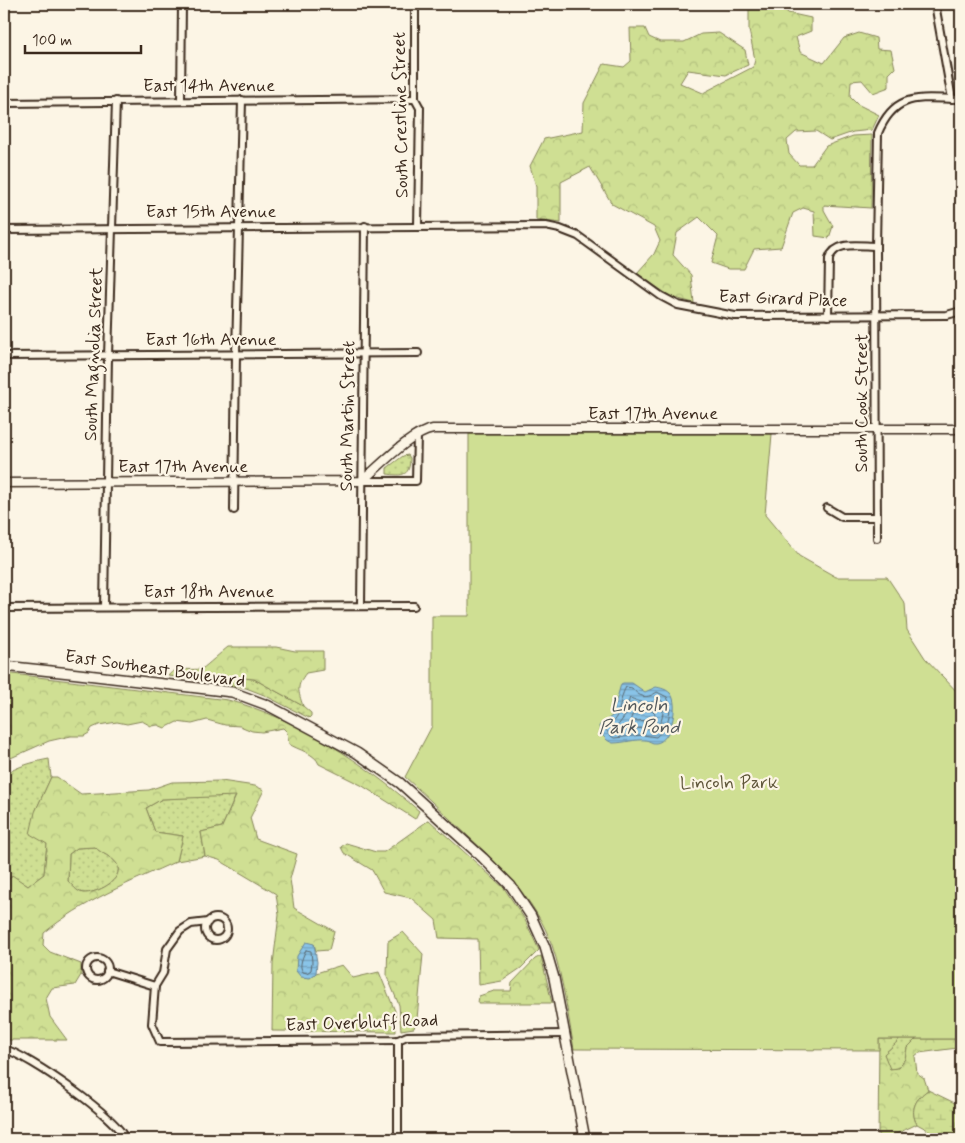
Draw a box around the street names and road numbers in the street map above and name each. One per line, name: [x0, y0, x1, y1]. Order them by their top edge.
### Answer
street label: South Crestline Street: [388, 31, 414, 198]
street label: East 14th Avenue: [143, 74, 275, 98]
street label: East 15th Avenue: [146, 200, 276, 224]
street label: South Magnolia Street: [79, 266, 111, 442]
street label: East Girard Place: [718, 285, 848, 313]
street label: East 16th Avenue: [145, 328, 277, 352]
street label: South Cook Street: [850, 334, 874, 472]
street label: South Martin Street: [335, 340, 361, 492]
street label: East 17th Avenue: [588, 402, 718, 426]
street label: East 17th Avenue: [118, 455, 248, 479]
street label: East 18th Avenue: [144, 580, 275, 604]
street label: East Southeast Boulevard: [63, 644, 247, 694]
street label: East Overbluff Road: [285, 1008, 439, 1038]

